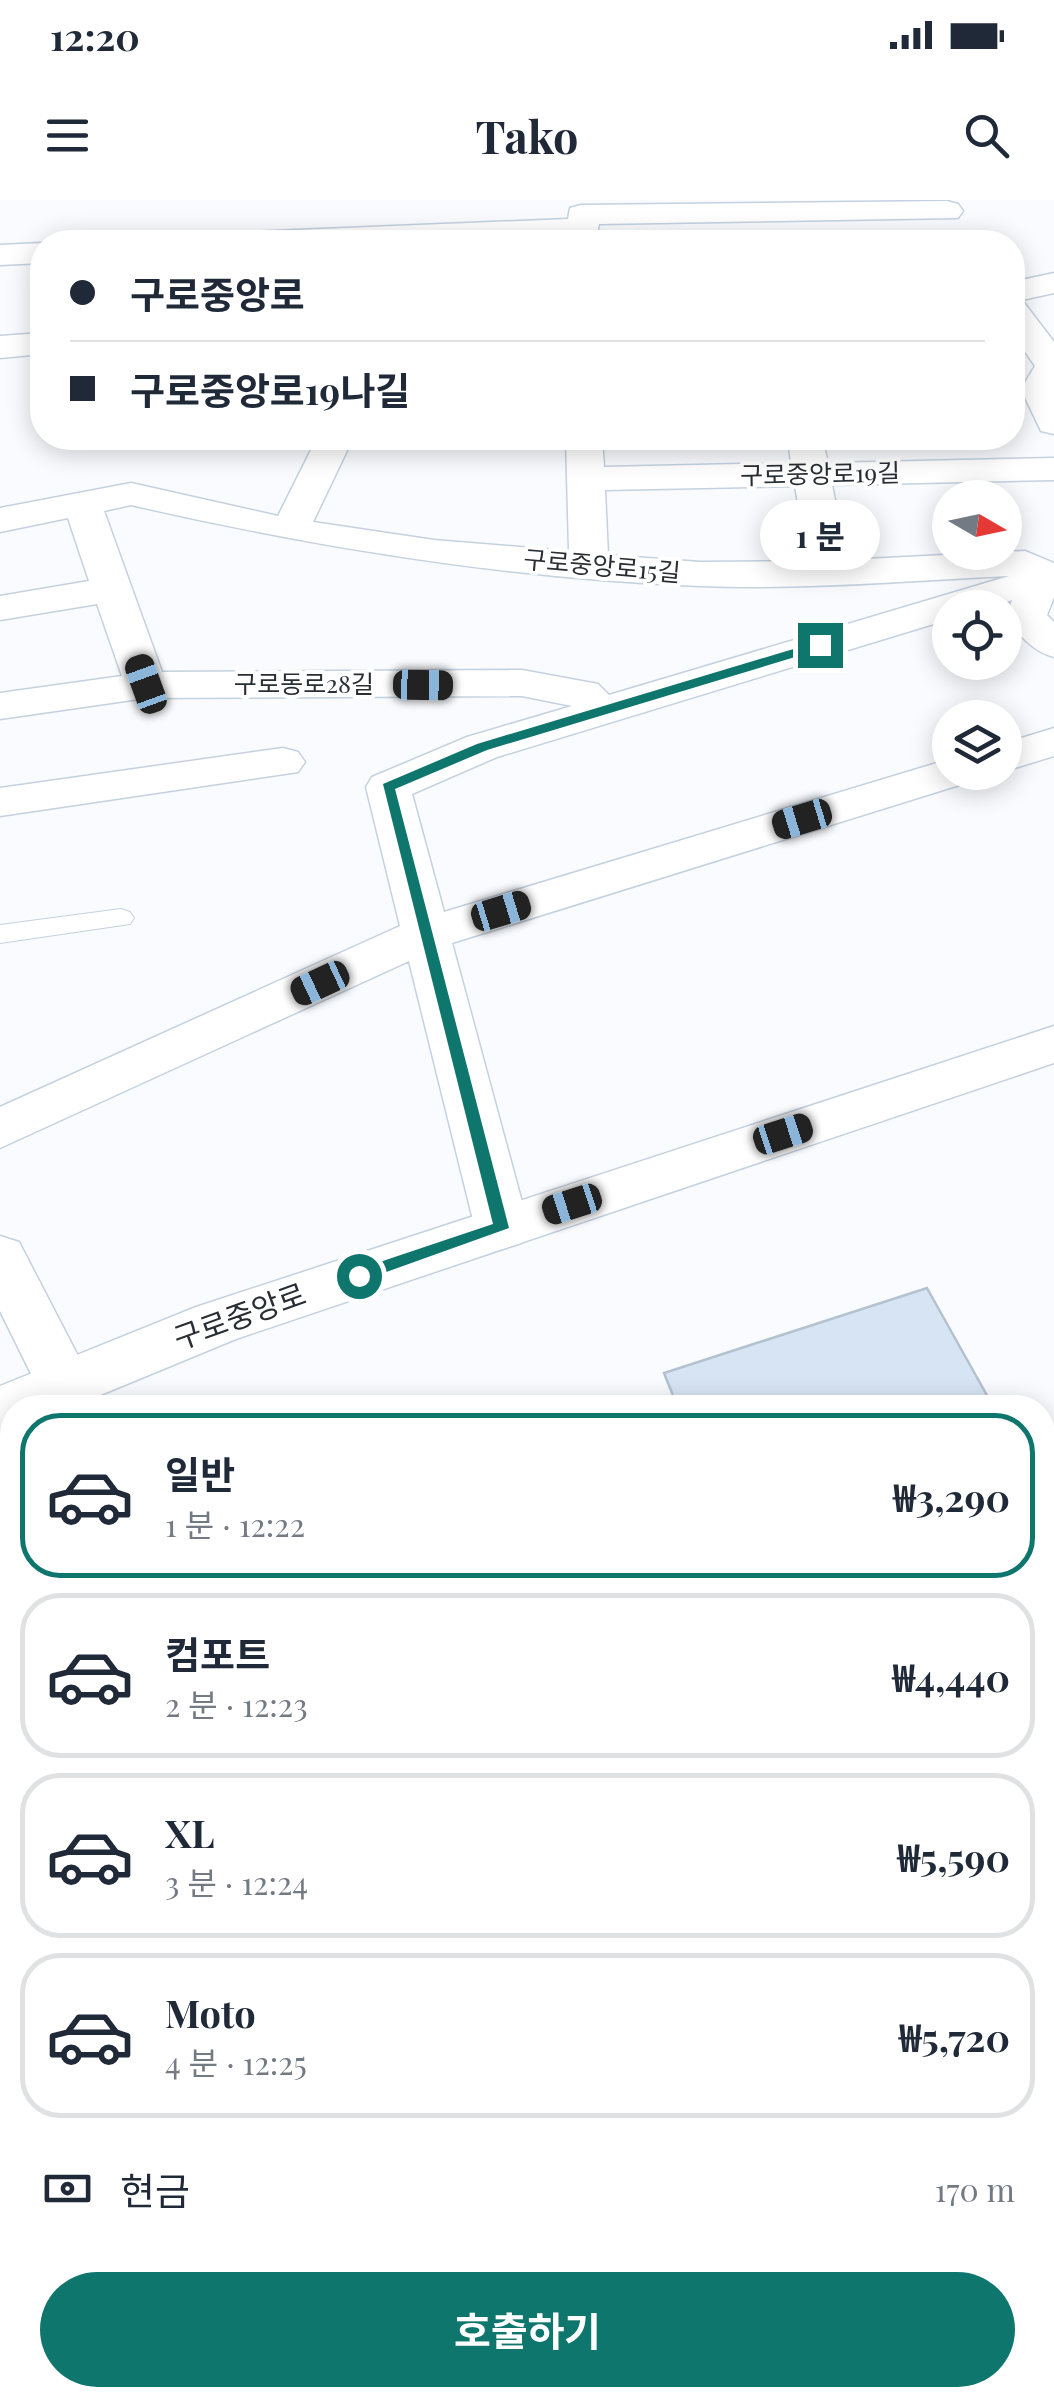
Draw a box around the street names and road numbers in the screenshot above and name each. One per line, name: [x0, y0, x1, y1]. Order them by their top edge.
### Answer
street label: 구로중앙로19길: [740, 455, 900, 490]
street label: 구로중앙로15길: [522, 541, 682, 588]
street label: 구로동로28길: [234, 666, 374, 699]
street label: 구로중앙로: [168, 1273, 311, 1358]

